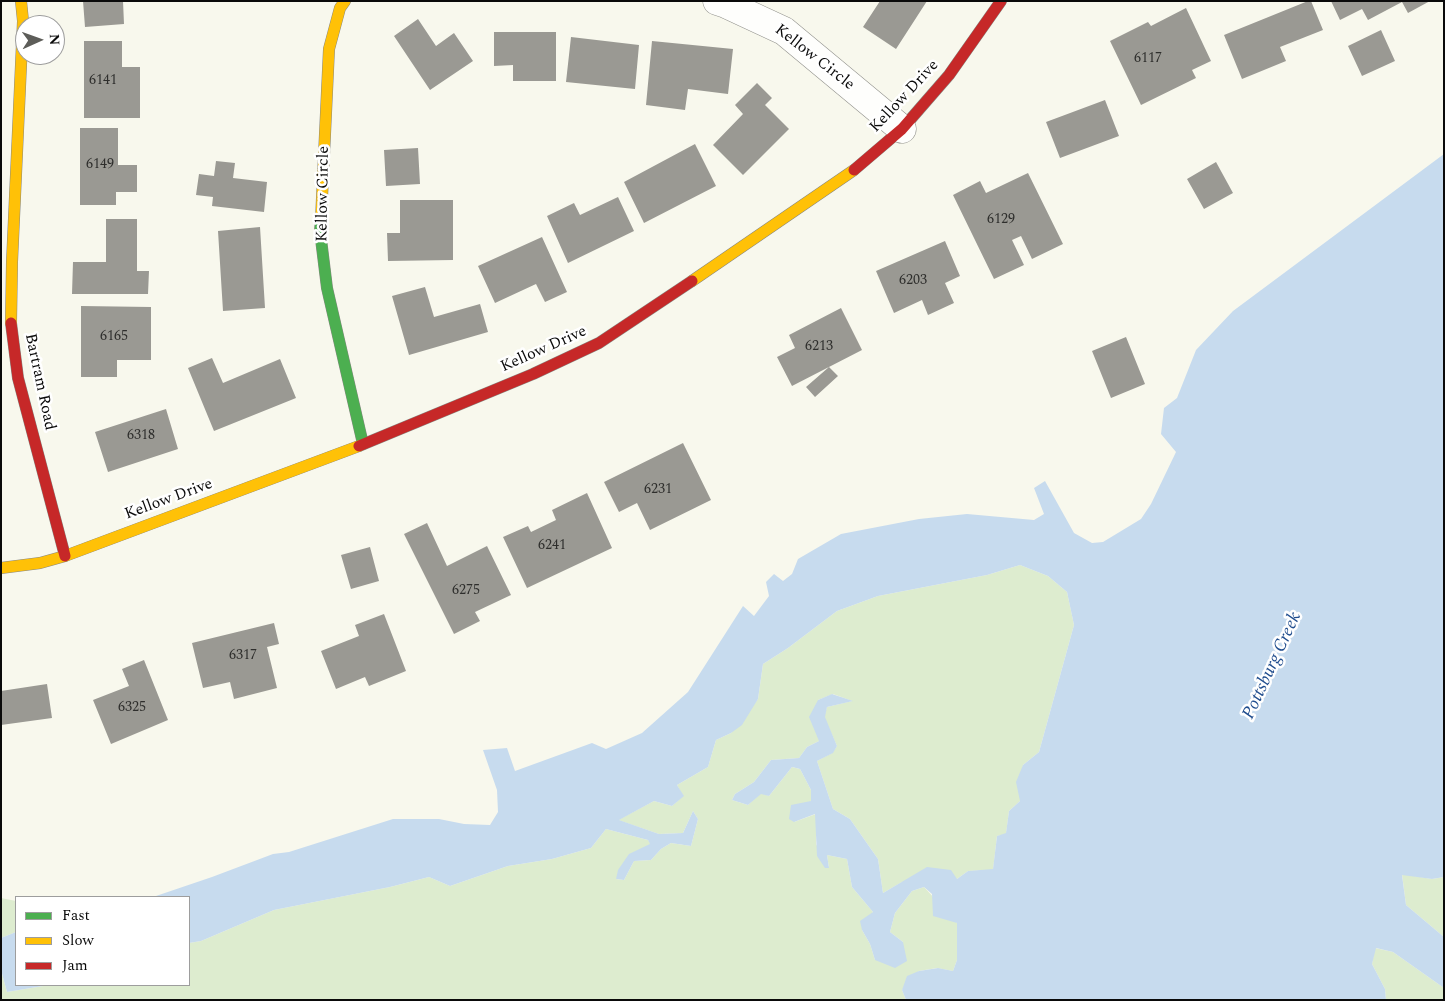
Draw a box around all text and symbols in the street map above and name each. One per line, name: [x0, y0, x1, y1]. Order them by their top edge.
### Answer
north arrow: [15, 15, 65, 65]
street label: Kellow Circle: [770, 21, 858, 95]
text: N: [44, 33, 65, 46]
house number: 6117: [1134, 51, 1162, 67]
street label: Kellow Drive: [867, 57, 943, 137]
house number: 6141: [89, 73, 117, 89]
street label: Kellow Circle: [314, 146, 334, 242]
house number: 6149: [86, 157, 114, 173]
house number: 6129: [987, 212, 1015, 228]
house number: 6203: [899, 273, 927, 289]
street label: Kellow Drive: [498, 322, 590, 378]
house number: 6165: [100, 329, 128, 345]
street label: Bartram Road: [19, 332, 59, 432]
house number: 6213: [805, 339, 833, 355]
house number: 6318: [127, 428, 155, 444]
street label: Kellow Drive: [122, 475, 216, 525]
house number: 6231: [644, 482, 672, 498]
house number: 6241: [538, 538, 566, 554]
house number: 6275: [452, 583, 480, 599]
water label: Pottsburg Creek: [1239, 609, 1307, 723]
house number: 6317: [229, 648, 257, 664]
house number: 6325: [118, 700, 146, 716]
legend: [15, 896, 190, 986]
text: Fast: [62, 904, 90, 927]
text: Slow: [62, 929, 94, 952]
text: Jam: [62, 954, 88, 977]

